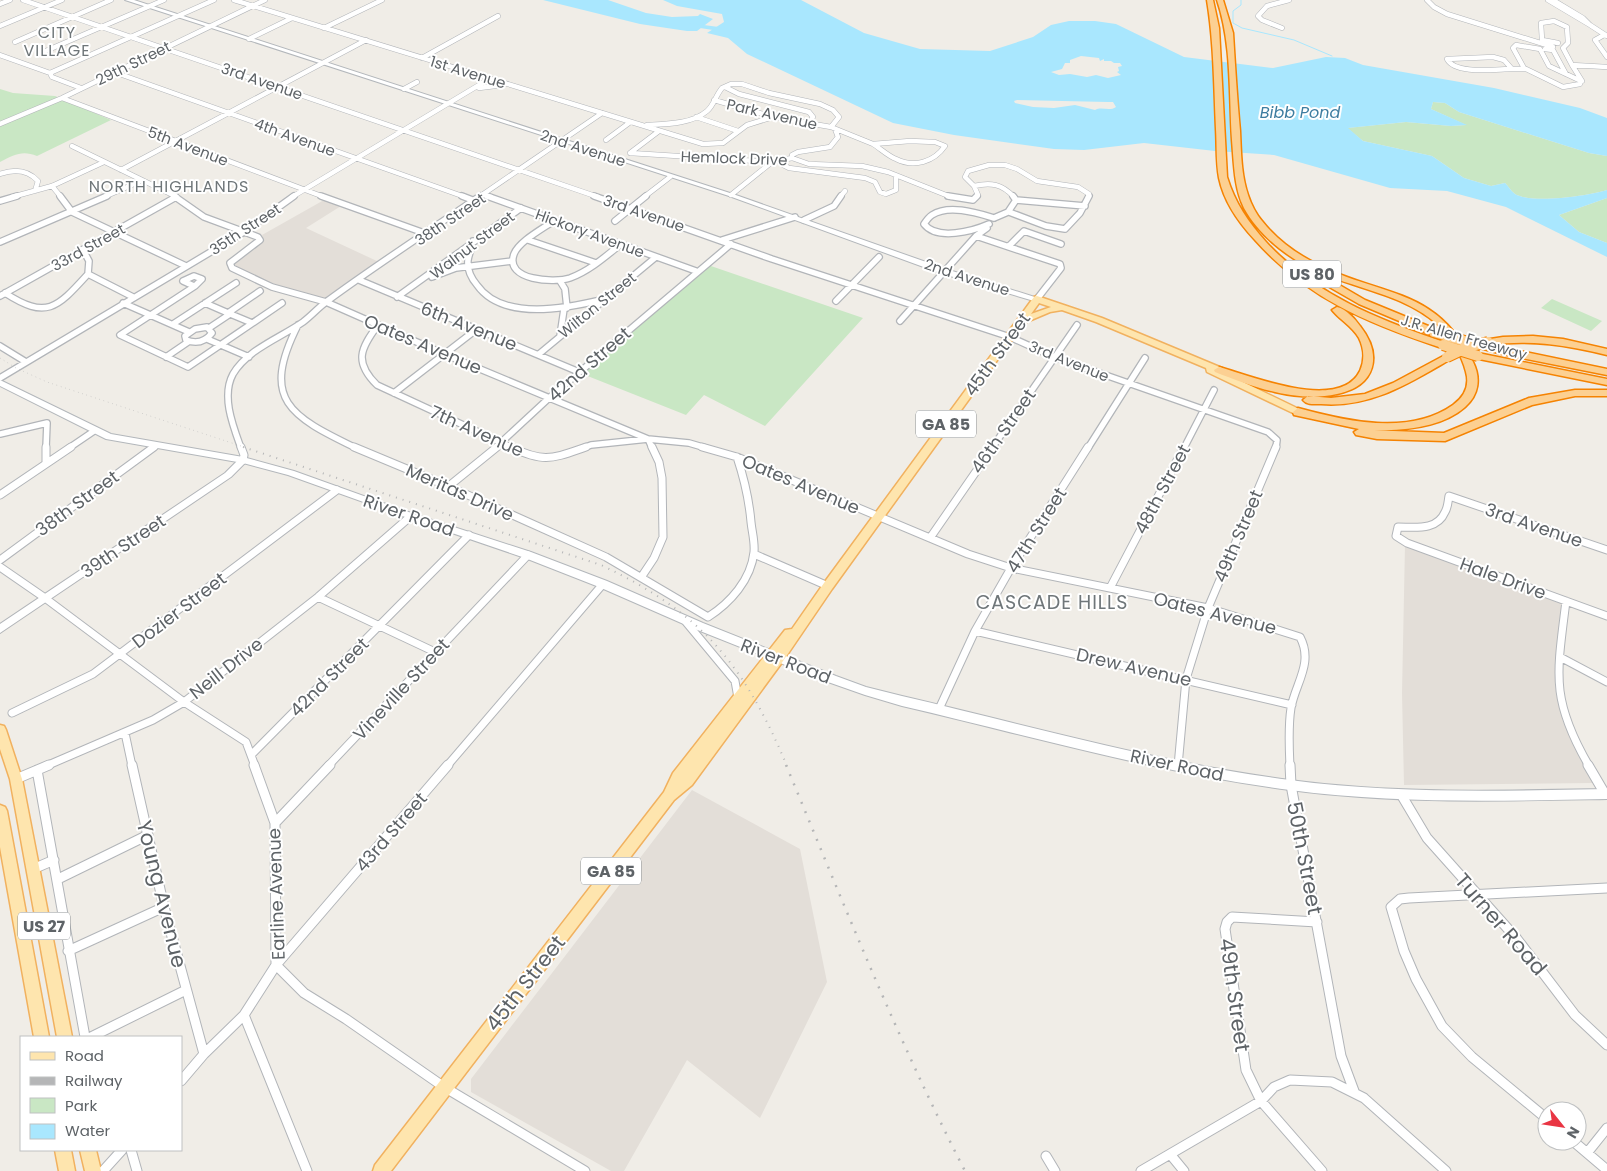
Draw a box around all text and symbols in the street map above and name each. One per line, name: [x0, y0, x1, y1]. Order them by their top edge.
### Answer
district label: CITY VILLAGE: [23, 21, 91, 62]
street label: 29th Street: [92, 36, 174, 90]
street label: 1st Avenue: [427, 50, 509, 94]
street label: 3rd Avenue: [218, 57, 306, 105]
street label: Park Avenue: [725, 93, 819, 135]
water label: Bibb Pond: [1260, 101, 1341, 124]
street label: 4th Avenue: [252, 113, 338, 161]
street label: 5th Avenue: [145, 121, 231, 171]
street label: 2nd Avenue: [538, 124, 628, 172]
street label: Hemlock Drive: [680, 146, 788, 170]
district label: NORTH HIGHLANDS: [89, 175, 249, 198]
street label: 38th Street: [410, 188, 490, 250]
street label: 3rd Avenue: [600, 189, 688, 237]
street label: 35th Street: [205, 198, 285, 260]
street label: Hickory Avenue: [532, 203, 648, 263]
street label: Walnut Street: [425, 206, 519, 284]
street label: 33rd Street: [47, 218, 129, 276]
street label: 2nd Avenue: [922, 253, 1012, 301]
road number: US 80: [1283, 260, 1341, 288]
street label: Wilton Street: [554, 267, 640, 343]
street label: 6th Avenue: [417, 295, 521, 357]
street label: 45th Street: [958, 307, 1036, 401]
street label: Oates Avenue: [360, 308, 486, 380]
street label: J.R. Allen Freeway: [1398, 309, 1530, 365]
street label: 42nd Street: [542, 321, 636, 407]
street label: 3rd Avenue: [1026, 335, 1112, 387]
street label: 46th Street: [965, 384, 1041, 478]
street label: 7th Avenue: [426, 399, 528, 463]
road number: GA 85: [916, 410, 976, 438]
street label: 48th Street: [1128, 440, 1196, 538]
street label: Oates Avenue: [738, 448, 864, 520]
street label: Meritas Drive: [402, 457, 518, 527]
street label: 38th Street: [30, 464, 124, 542]
street label: 47th Street: [1000, 482, 1072, 578]
street label: 49th Street: [1207, 486, 1269, 586]
street label: River Road: [360, 488, 458, 542]
street label: 3rd Avenue: [1482, 497, 1586, 553]
street label: 39th Street: [76, 508, 170, 584]
street label: Hale Drive: [1456, 551, 1550, 605]
street label: Dozier Street: [127, 566, 231, 654]
street label: Oates Avenue: [1151, 586, 1279, 640]
district label: CASCADE HILLS: [976, 589, 1128, 616]
street label: Neill Drive: [184, 631, 268, 705]
street label: 42nd Street: [284, 632, 374, 722]
street label: Vineville Street: [347, 632, 455, 746]
street label: River Road: [737, 632, 835, 690]
street label: Drew Avenue: [1074, 642, 1194, 692]
street label: River Road: [1128, 743, 1226, 787]
street label: 43rd Street: [349, 787, 433, 877]
street label: 50th Street: [1280, 799, 1330, 917]
street label: Young Avenue: [130, 817, 194, 971]
street label: Earline Avenue: [261, 828, 291, 960]
road number: GA 85: [581, 858, 641, 884]
street label: Turner Road: [1448, 867, 1554, 981]
road number: US 27: [18, 912, 70, 939]
street label: 45th Street: [478, 929, 572, 1037]
street label: 49th Street: [1213, 936, 1257, 1054]
legend: [20, 1036, 182, 1151]
text: Road: [65, 1045, 104, 1066]
text: Railway: [65, 1070, 123, 1091]
text: Park: [65, 1095, 97, 1116]
north arrow: [1537, 1101, 1587, 1151]
text: Water: [65, 1120, 111, 1141]
text: N: [1562, 1123, 1585, 1142]

